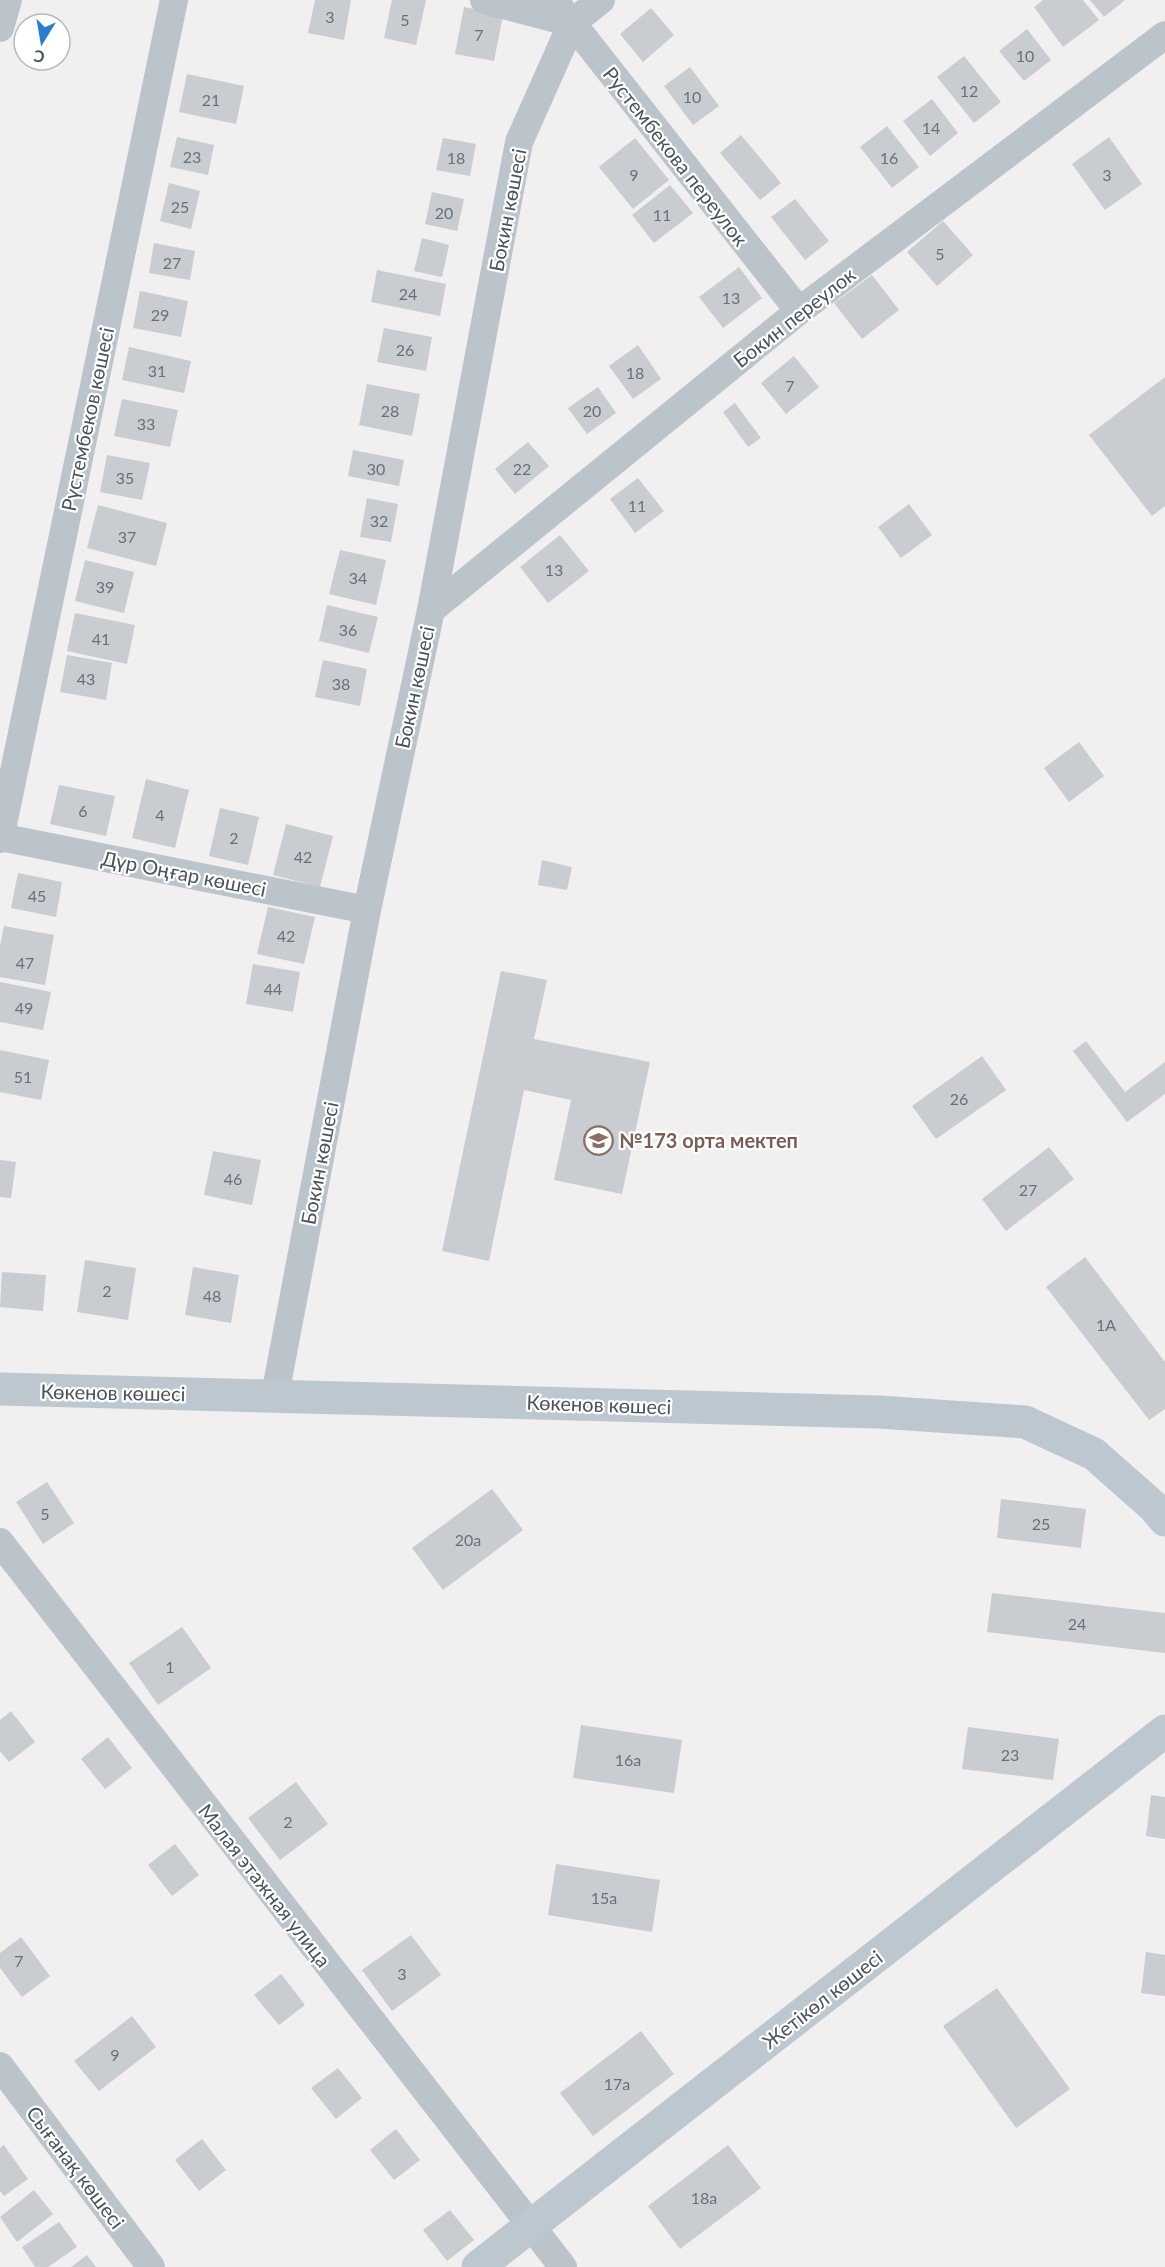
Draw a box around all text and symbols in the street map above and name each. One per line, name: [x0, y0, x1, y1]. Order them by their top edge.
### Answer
house number: 3: [325, 7, 335, 26]
house number: 5: [400, 10, 410, 29]
north arrow: [12, 12, 72, 72]
house number: 7: [474, 25, 484, 44]
house number: 10: [1016, 46, 1034, 65]
text: С: [32, 47, 46, 68]
street label: Рустембекова переулок: [599, 62, 754, 251]
house number: 12: [960, 81, 978, 100]
house number: 10: [683, 87, 701, 106]
house number: 21: [202, 90, 220, 109]
house number: 14: [922, 118, 940, 137]
house number: 23: [183, 147, 201, 166]
street label: Бокин көшесі: [483, 147, 531, 273]
house number: 18: [447, 148, 465, 167]
house number: 16: [880, 148, 898, 167]
house number: 9: [629, 165, 639, 184]
house number: 3: [1102, 165, 1112, 184]
house number: 25: [171, 197, 189, 216]
house number: 20: [435, 203, 453, 222]
house number: 11: [653, 205, 671, 224]
house number: 5: [935, 244, 945, 263]
house number: 27: [163, 253, 181, 272]
street label: Бокин переулок: [728, 262, 860, 372]
house number: 24: [399, 284, 417, 303]
house number: 13: [722, 288, 740, 307]
house number: 29: [151, 305, 169, 324]
street label: Рүстембеков көшесі: [56, 325, 118, 513]
house number: 26: [396, 340, 414, 359]
house number: 31: [148, 361, 166, 380]
house number: 18: [626, 363, 644, 382]
house number: 7: [785, 376, 795, 395]
house number: 28: [381, 401, 399, 420]
house number: 20: [583, 401, 601, 420]
house number: 33: [137, 414, 155, 433]
house number: 30: [367, 459, 385, 478]
house number: 22: [513, 459, 531, 478]
house number: 35: [116, 468, 134, 487]
house number: 11: [628, 496, 646, 515]
house number: 32: [370, 511, 388, 530]
house number: 37: [118, 527, 136, 546]
house number: 13: [545, 560, 563, 579]
house number: 34: [349, 568, 367, 587]
house number: 39: [96, 577, 114, 596]
house number: 36: [339, 620, 357, 639]
street label: Бокин көшесі: [389, 624, 439, 750]
house number: 41: [92, 629, 110, 648]
house number: 43: [77, 669, 95, 688]
house number: 38: [332, 674, 350, 693]
house number: 6: [78, 801, 88, 820]
house number: 4: [155, 805, 165, 824]
house number: 2: [229, 828, 239, 847]
street label: Дүр Оңғар көшесі: [100, 845, 268, 901]
house number: 42: [294, 847, 312, 866]
house number: 45: [28, 886, 46, 905]
house number: 42: [277, 926, 295, 945]
house number: 47: [16, 953, 34, 972]
house number: 44: [264, 979, 282, 998]
house number: 49: [15, 998, 33, 1017]
house number: 51: [14, 1067, 32, 1086]
house number: 26: [950, 1089, 968, 1108]
street label: Бокин көшесі: [295, 1100, 343, 1226]
school or university icon: №173 орта мектеп: [582, 1124, 614, 1156]
place label: №173 орта мектеп: [619, 1128, 798, 1152]
house number: 46: [224, 1169, 242, 1188]
house number: 27: [1019, 1180, 1037, 1199]
house number: 2: [102, 1281, 112, 1300]
house number: 48: [203, 1286, 221, 1305]
house number: 1А: [1096, 1315, 1116, 1334]
street label: Көкенов көшесі: [40, 1379, 186, 1405]
street label: Көкенов көшесі: [526, 1389, 672, 1419]
house number: 5: [40, 1504, 50, 1523]
house number: 25: [1032, 1514, 1050, 1533]
house number: 20а: [455, 1530, 481, 1549]
house number: 24: [1068, 1614, 1086, 1633]
house number: 1: [165, 1657, 175, 1676]
house number: 23: [1001, 1745, 1019, 1764]
house number: 16а: [615, 1750, 641, 1769]
street label: Малая этажная улица: [194, 1799, 336, 1971]
house number: 2: [283, 1812, 293, 1831]
house number: 15а: [591, 1888, 617, 1907]
street label: Жетікөл көшесі: [757, 1945, 887, 2053]
house number: 7: [14, 1951, 24, 1970]
house number: 3: [397, 1964, 407, 1983]
house number: 9: [110, 2045, 120, 2064]
house number: 17а: [604, 2074, 630, 2093]
street label: Сығанақ көшесі: [22, 2101, 130, 2233]
house number: 18а: [691, 2188, 717, 2207]

